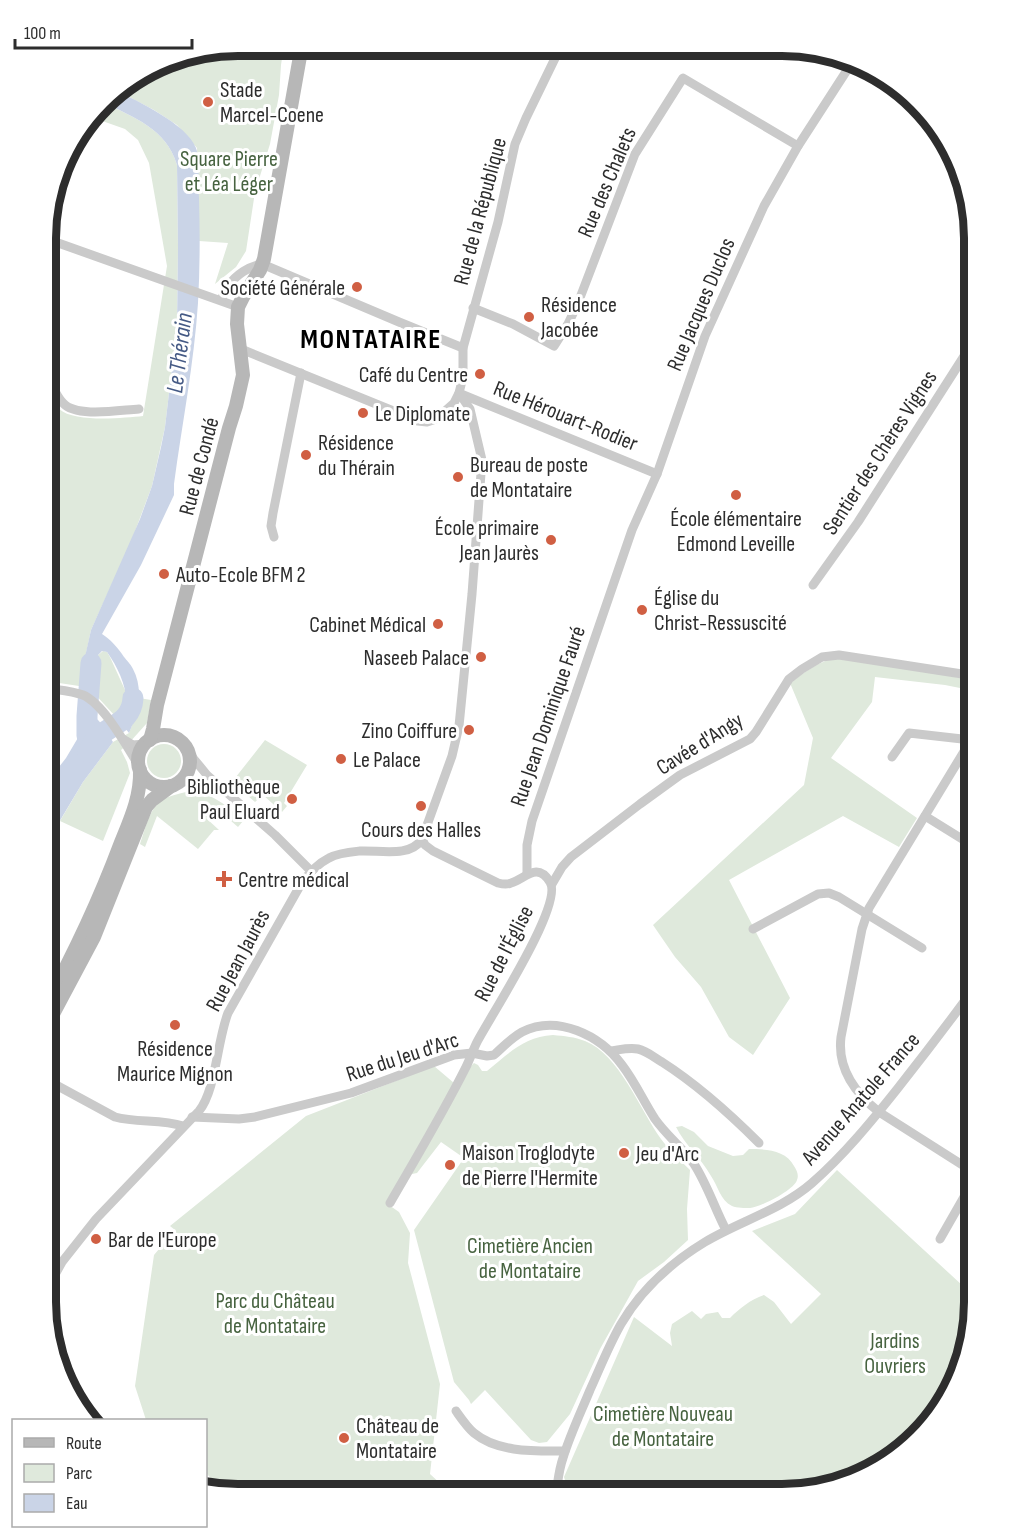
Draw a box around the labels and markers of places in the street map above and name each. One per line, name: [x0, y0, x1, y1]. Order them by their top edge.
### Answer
place label: Stade Marcel-Coene: [220, 77, 324, 129]
marker: Stade Marcel-Coene: [201, 95, 215, 109]
place label: Société Générale: [220, 275, 345, 302]
marker: Société Générale: [350, 280, 364, 294]
place label: Résidence Jacobée: [540, 292, 617, 344]
marker: Résidence Jacobée: [522, 310, 536, 324]
place label: Café du Centre: [359, 362, 468, 389]
marker: Café du Centre: [473, 367, 487, 381]
place label: Le Diplomate: [375, 401, 470, 428]
marker: Le Diplomate: [356, 406, 370, 420]
place label: Résidence du Thérain: [318, 430, 395, 482]
marker: Résidence du Thérain: [299, 448, 313, 462]
place label: Bureau de poste de Montataire: [470, 452, 588, 504]
marker: Bureau de poste de Montataire: [451, 470, 465, 484]
marker: École élémentaire Edmond Leveille: [729, 488, 743, 502]
place label: École élémentaire Edmond Leveille: [670, 506, 802, 558]
place label: École primaire Jean Jaurès: [435, 515, 539, 567]
marker: École primaire Jean Jaurès: [544, 533, 558, 547]
place label: Auto-Ecole BFM 2: [175, 562, 306, 589]
marker: Auto-Ecole BFM 2: [157, 567, 171, 581]
place label: Église du Christ-Ressuscité: [654, 585, 787, 637]
marker: Église du Christ-Ressuscité: [635, 603, 649, 617]
place label: Cabinet Médical: [309, 612, 426, 639]
marker: Cabinet Médical: [431, 617, 445, 631]
place label: Naseeb Palace: [364, 645, 469, 672]
marker: Naseeb Palace: [474, 650, 488, 664]
place label: Zino Coiffure: [361, 718, 457, 745]
marker: Zino Coiffure: [462, 723, 476, 737]
place label: Le Palace: [353, 747, 421, 774]
marker: Le Palace: [334, 752, 348, 766]
place label: Bibliothèque Paul Eluard: [187, 774, 280, 826]
marker: Bibliothèque Paul Eluard: [285, 792, 299, 806]
marker: Cours des Halles: [414, 799, 428, 813]
place label: Cours des Halles: [361, 817, 481, 844]
place label: Centre médical: [238, 867, 349, 894]
marker: Centre médical: [215, 870, 233, 888]
marker: Résidence Maurice Mignon: [168, 1018, 182, 1032]
place label: Résidence Maurice Mignon: [117, 1036, 233, 1088]
place label: Maison Troglodyte de Pierre l'Hermite: [462, 1140, 598, 1192]
place label: Jeu d'Arc: [635, 1141, 699, 1168]
marker: Jeu d'Arc: [617, 1146, 631, 1160]
marker: Maison Troglodyte de Pierre l'Hermite: [443, 1158, 457, 1172]
place label: Bar de l'Europe: [108, 1227, 217, 1254]
marker: Bar de l'Europe: [89, 1232, 103, 1246]
place label: Château de Montataire: [356, 1413, 439, 1465]
marker: Château de Montataire: [337, 1431, 351, 1445]

